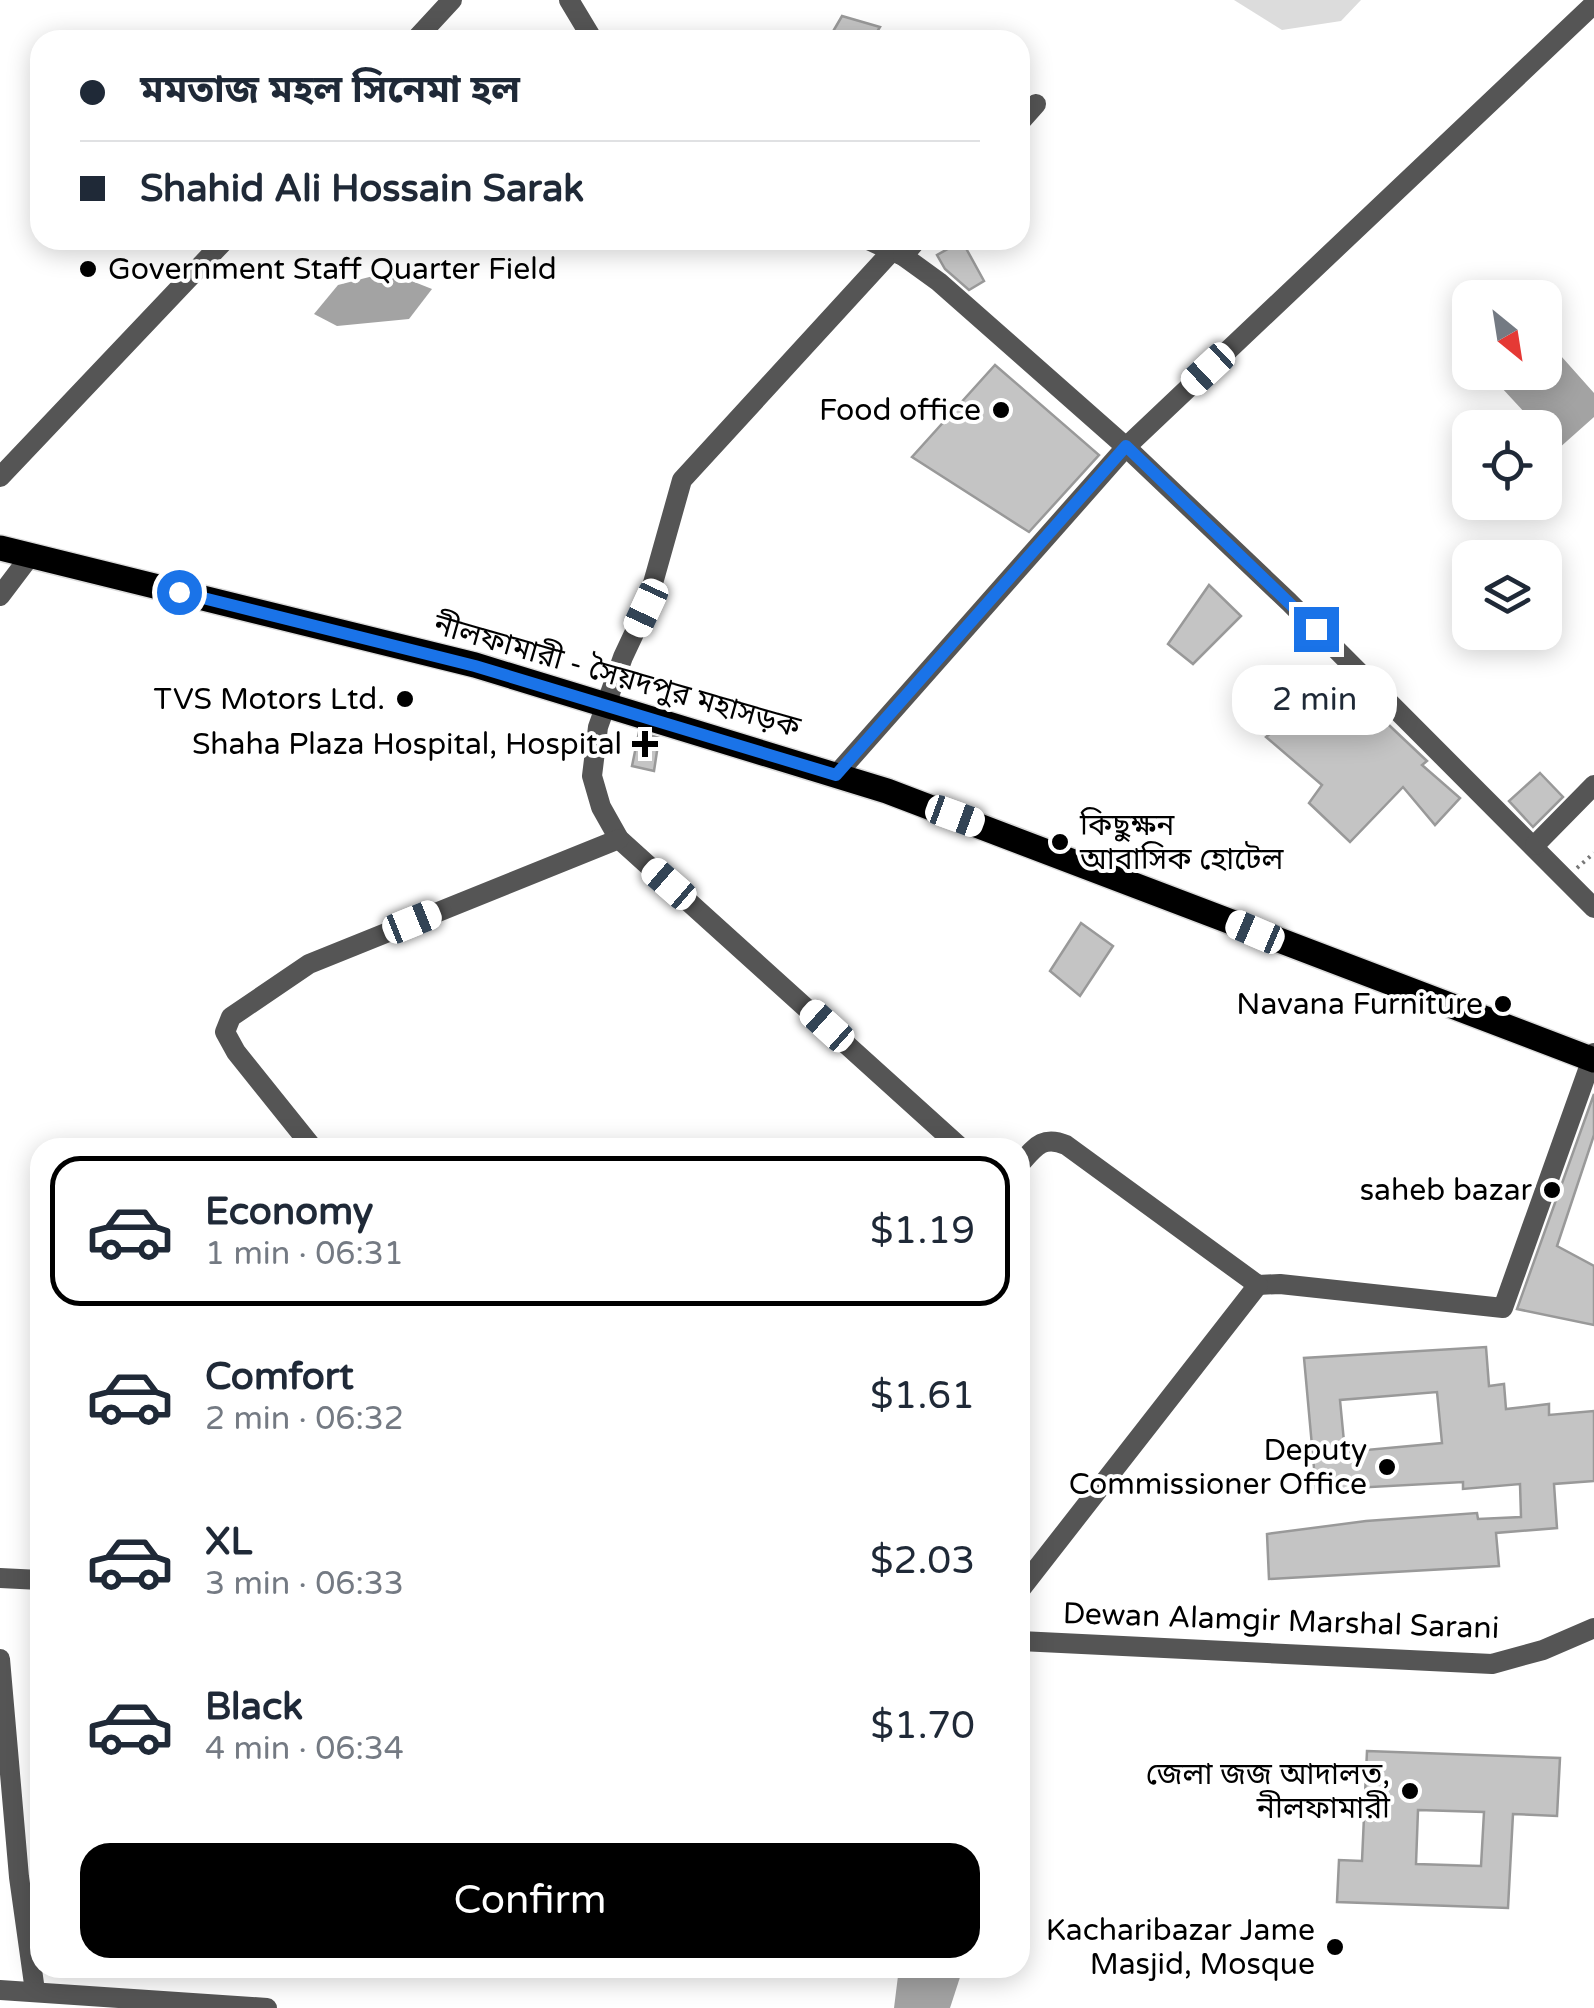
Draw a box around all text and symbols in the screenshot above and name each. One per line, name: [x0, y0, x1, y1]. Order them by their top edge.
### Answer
text: মমতাজ মহল সিনেমা হল: [140, 67, 520, 113]
text: Shahid Ali Hossain Sarak: [140, 166, 584, 212]
place label: Government Staff Quarter Field: [108, 251, 557, 288]
marker: Government Staff Quarter Field: [77, 258, 99, 280]
north arrow: [1452, 280, 1562, 390]
map controls: [1452, 280, 1562, 650]
car: [1176, 338, 1240, 400]
place label: Food office: [819, 392, 981, 429]
marker: Food office: [990, 399, 1012, 421]
button: locate: [1452, 410, 1562, 520]
button: layers: [1452, 540, 1562, 650]
route start: [157, 570, 202, 615]
car: [620, 574, 672, 642]
street label: নীলফামারী - সৈয়দপুর মহাসড়ক: [428, 606, 805, 746]
route end: [1294, 607, 1339, 652]
callout: 2 min: [1234, 664, 1398, 734]
place label: TVS Motors Ltd.: [154, 681, 385, 718]
text: 2 min: [1272, 681, 1357, 719]
marker: TVS Motors Ltd.: [394, 688, 416, 710]
place label: Shaha Plaza Hospital, Hospital: [192, 726, 622, 763]
marker: Shaha Plaza Hospital, Hospital: [632, 731, 658, 757]
car: [922, 792, 988, 840]
place label: কিছুক্ষন আবাসিক হোটেল: [1079, 807, 1284, 878]
marker: কিছুক্ষন আবাসিক হোটেল: [1049, 831, 1071, 853]
car: [637, 853, 701, 915]
car: [379, 897, 445, 947]
car: [1222, 906, 1288, 958]
place label: Navana Furniture: [1236, 986, 1483, 1023]
marker: Navana Furniture: [1492, 993, 1514, 1015]
car: [795, 995, 859, 1057]
place label: saheb bazar: [1360, 1172, 1533, 1209]
marker: saheb bazar: [1541, 1179, 1563, 1201]
icon: car: [85, 1186, 175, 1276]
text: Economy: [205, 1189, 373, 1235]
text: $1.19: [870, 1208, 975, 1254]
text: 1 min · 06:31: [205, 1235, 404, 1273]
icon: car: [85, 1351, 175, 1441]
text: Comfort: [205, 1354, 354, 1400]
text: $1.61: [870, 1373, 975, 1419]
text: 2 min · 06:32: [205, 1400, 404, 1438]
place label: Deputy Commissioner Office: [1069, 1432, 1367, 1503]
marker: Deputy Commissioner Office: [1376, 1456, 1398, 1478]
icon: car: [85, 1516, 175, 1606]
text: XL: [205, 1519, 252, 1565]
text: $2.03: [870, 1538, 975, 1584]
text: 3 min · 06:33: [205, 1565, 404, 1603]
street label: Dewan Alamgir Marshal Sarani: [1062, 1595, 1500, 1647]
icon: car: [85, 1681, 175, 1771]
text: Black: [205, 1684, 303, 1730]
text: $1.70: [870, 1703, 975, 1749]
text: 4 min · 06:34: [205, 1730, 404, 1768]
place label: জেলা জজ আদালত, নীলফামারী: [1146, 1756, 1391, 1827]
marker: জেলা জজ আদালত, নীলফামারী: [1399, 1780, 1421, 1802]
button: Confirm: [80, 1843, 980, 1958]
place label: Kacharibazar Jame Masjid, Mosque: [1046, 1912, 1315, 1983]
marker: Kacharibazar Jame Masjid, Mosque: [1324, 1936, 1346, 1958]

